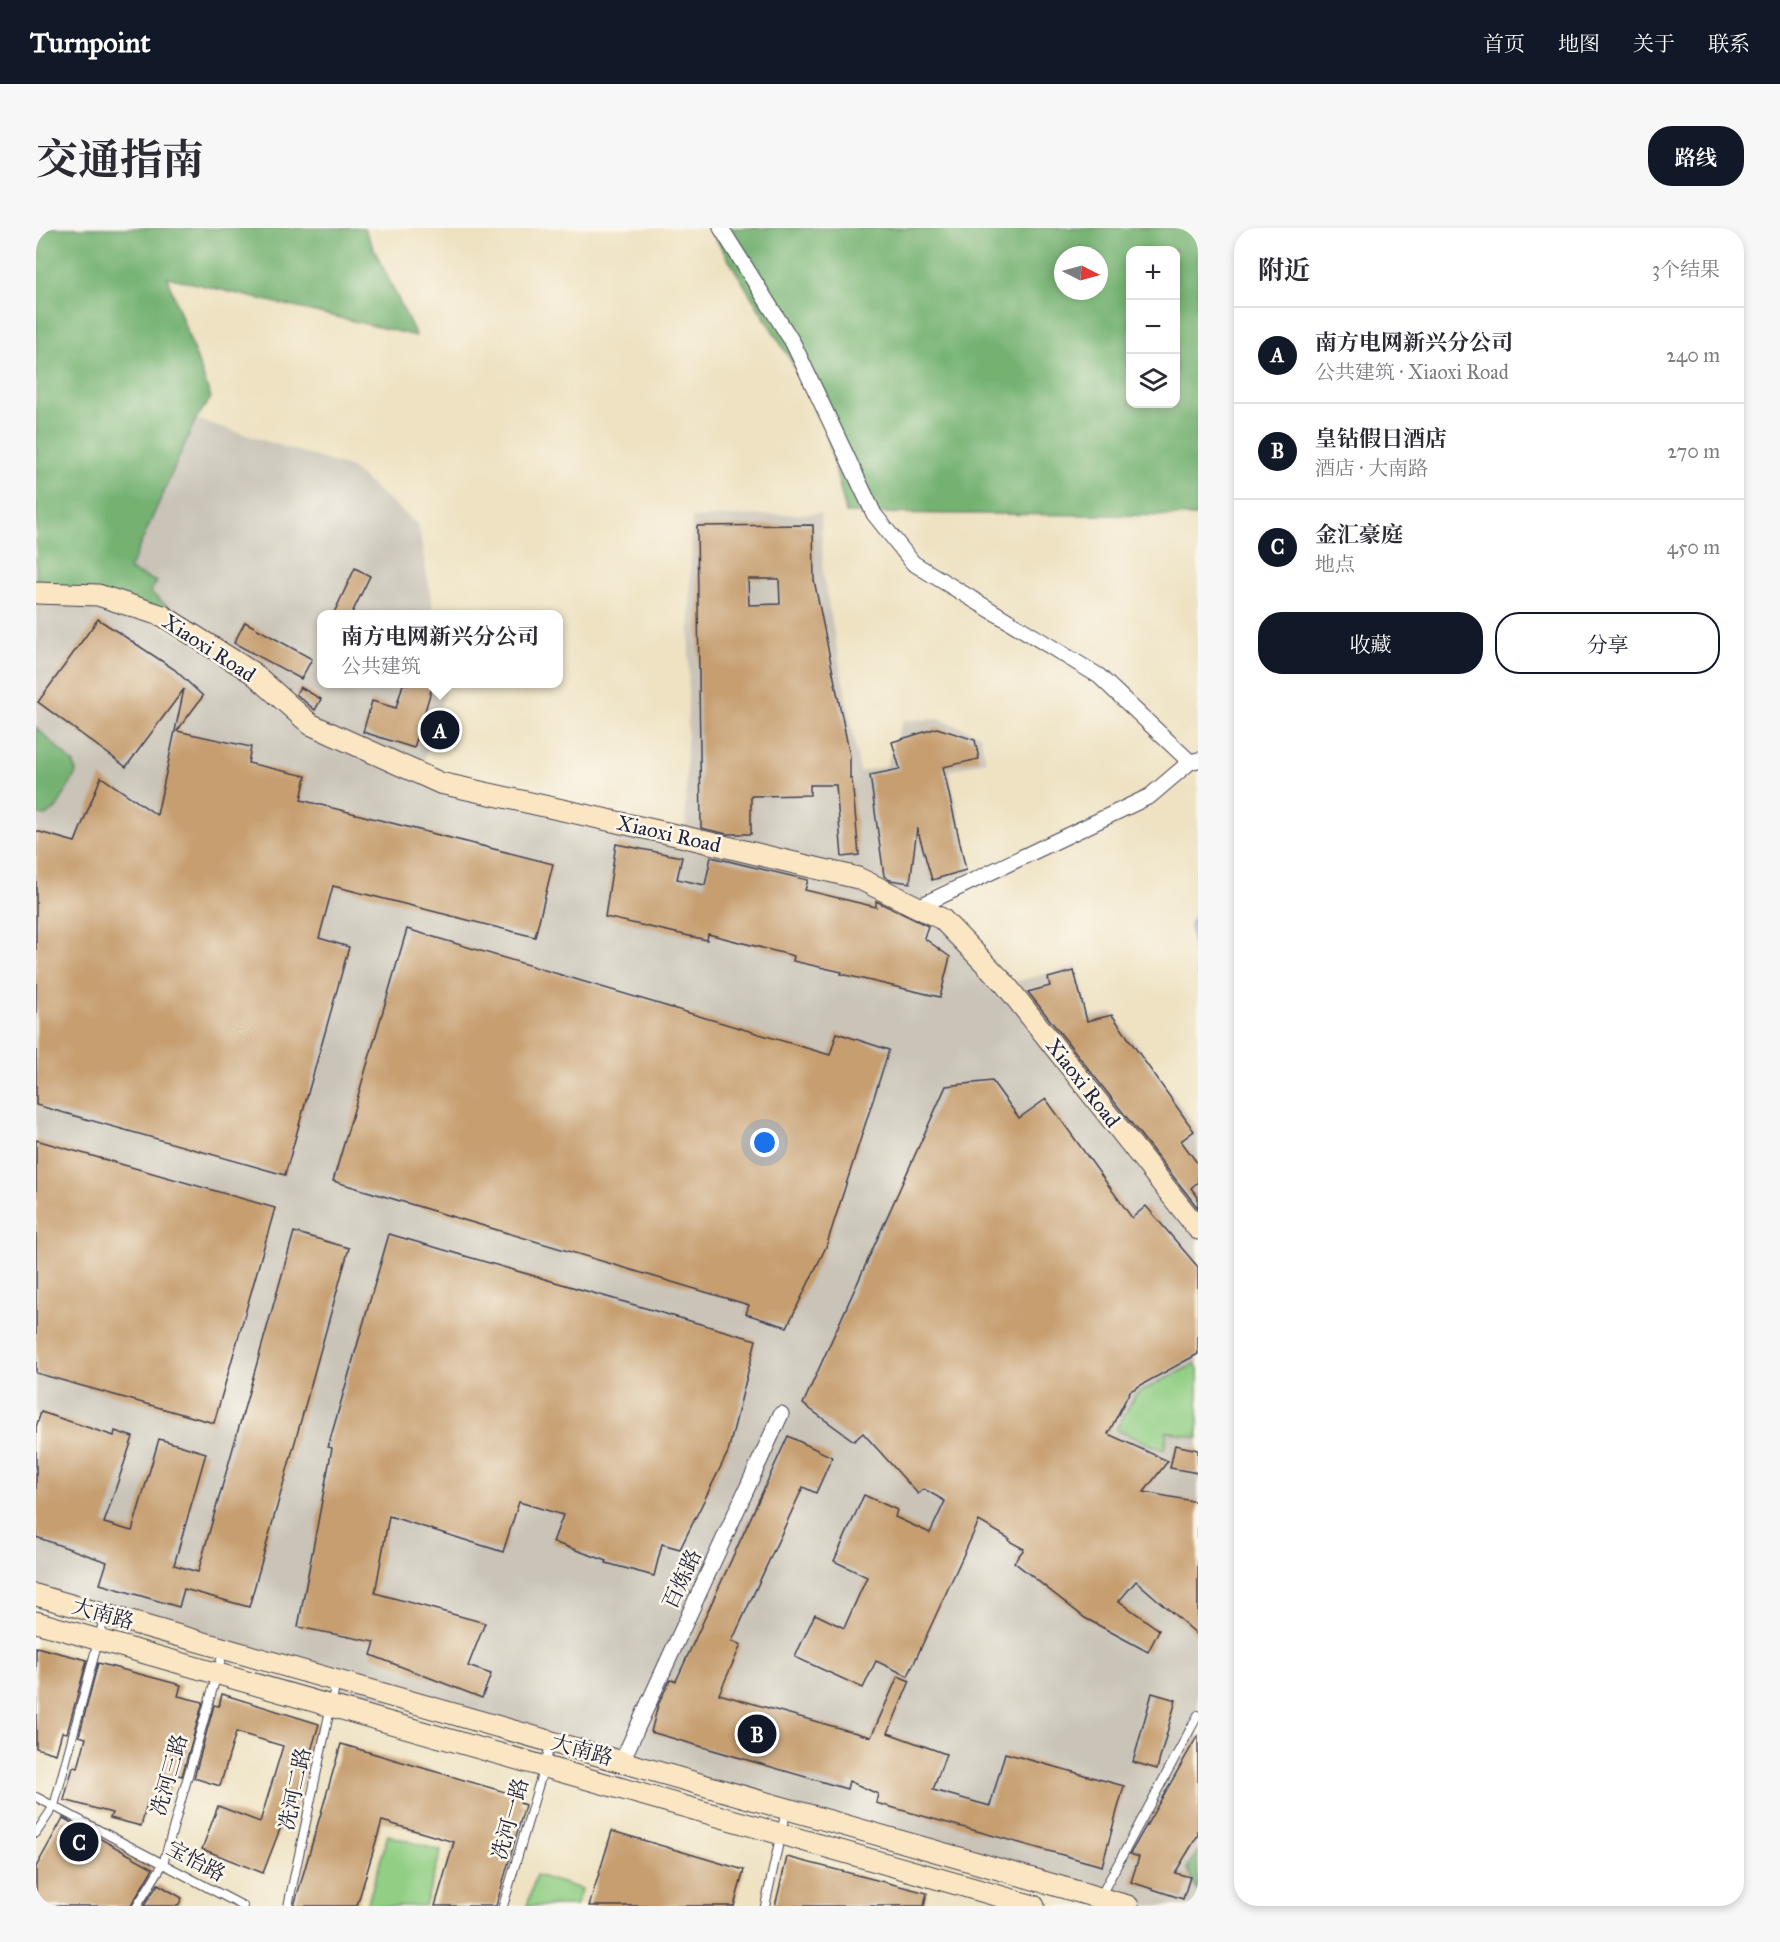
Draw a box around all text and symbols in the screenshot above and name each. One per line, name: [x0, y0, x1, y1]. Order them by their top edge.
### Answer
text: Turnpoint: [30, 25, 150, 60]
text: 首页: [1483, 31, 1525, 57]
text: 地图: [1558, 31, 1600, 57]
text: 关于: [1633, 31, 1675, 57]
text: 联系: [1708, 31, 1750, 57]
button: 路线: [1648, 126, 1744, 186]
text: 交通指南: [36, 134, 204, 186]
north arrow: [1054, 246, 1108, 300]
map controls: [1126, 246, 1180, 408]
button: +: [1126, 246, 1180, 300]
text: 附近: [1258, 254, 1310, 286]
text: 3个结果: [1652, 257, 1720, 281]
button: −: [1126, 300, 1180, 354]
text: 南方电网新兴分公司: [1315, 329, 1513, 356]
text: A: [1271, 343, 1284, 367]
text: 240 m: [1666, 343, 1720, 367]
button: layers: [1126, 354, 1180, 408]
text: 公共建筑 · Xiaoxi Road: [1315, 360, 1509, 384]
text: 皇钻假日酒店: [1315, 425, 1447, 452]
text: B: [1271, 439, 1284, 463]
text: 270 m: [1667, 439, 1720, 463]
text: 酒店 · 大南路: [1315, 456, 1428, 480]
text: 金汇豪庭: [1315, 521, 1403, 548]
text: C: [1271, 535, 1284, 559]
text: 450 m: [1667, 535, 1720, 559]
text: 地点: [1315, 552, 1355, 576]
street label: Xiaoxi Road: [158, 608, 261, 688]
popup: [317, 610, 563, 688]
button: 收藏: [1258, 612, 1483, 674]
button: 分享: [1495, 612, 1720, 674]
text: 南方电网新兴分公司: [341, 623, 539, 650]
text: 公共建筑: [341, 654, 421, 678]
pin: A: [420, 708, 460, 752]
street label: Xiaoxi Road: [614, 809, 724, 859]
street label: Xiaoxi Road: [1040, 1033, 1126, 1133]
your location: [750, 1128, 779, 1157]
street label: 百炼路: [657, 1545, 707, 1613]
street label: 大南路: [69, 1593, 137, 1635]
pin: B: [738, 1712, 776, 1756]
street label: 大南路: [548, 1729, 616, 1771]
street label: 冼河三路: [145, 1731, 193, 1819]
street label: 冼河二路: [274, 1745, 316, 1833]
street label: 冼河一路: [486, 1775, 534, 1863]
pin: C: [60, 1820, 99, 1864]
street label: 宝怡路: [162, 1835, 230, 1887]

